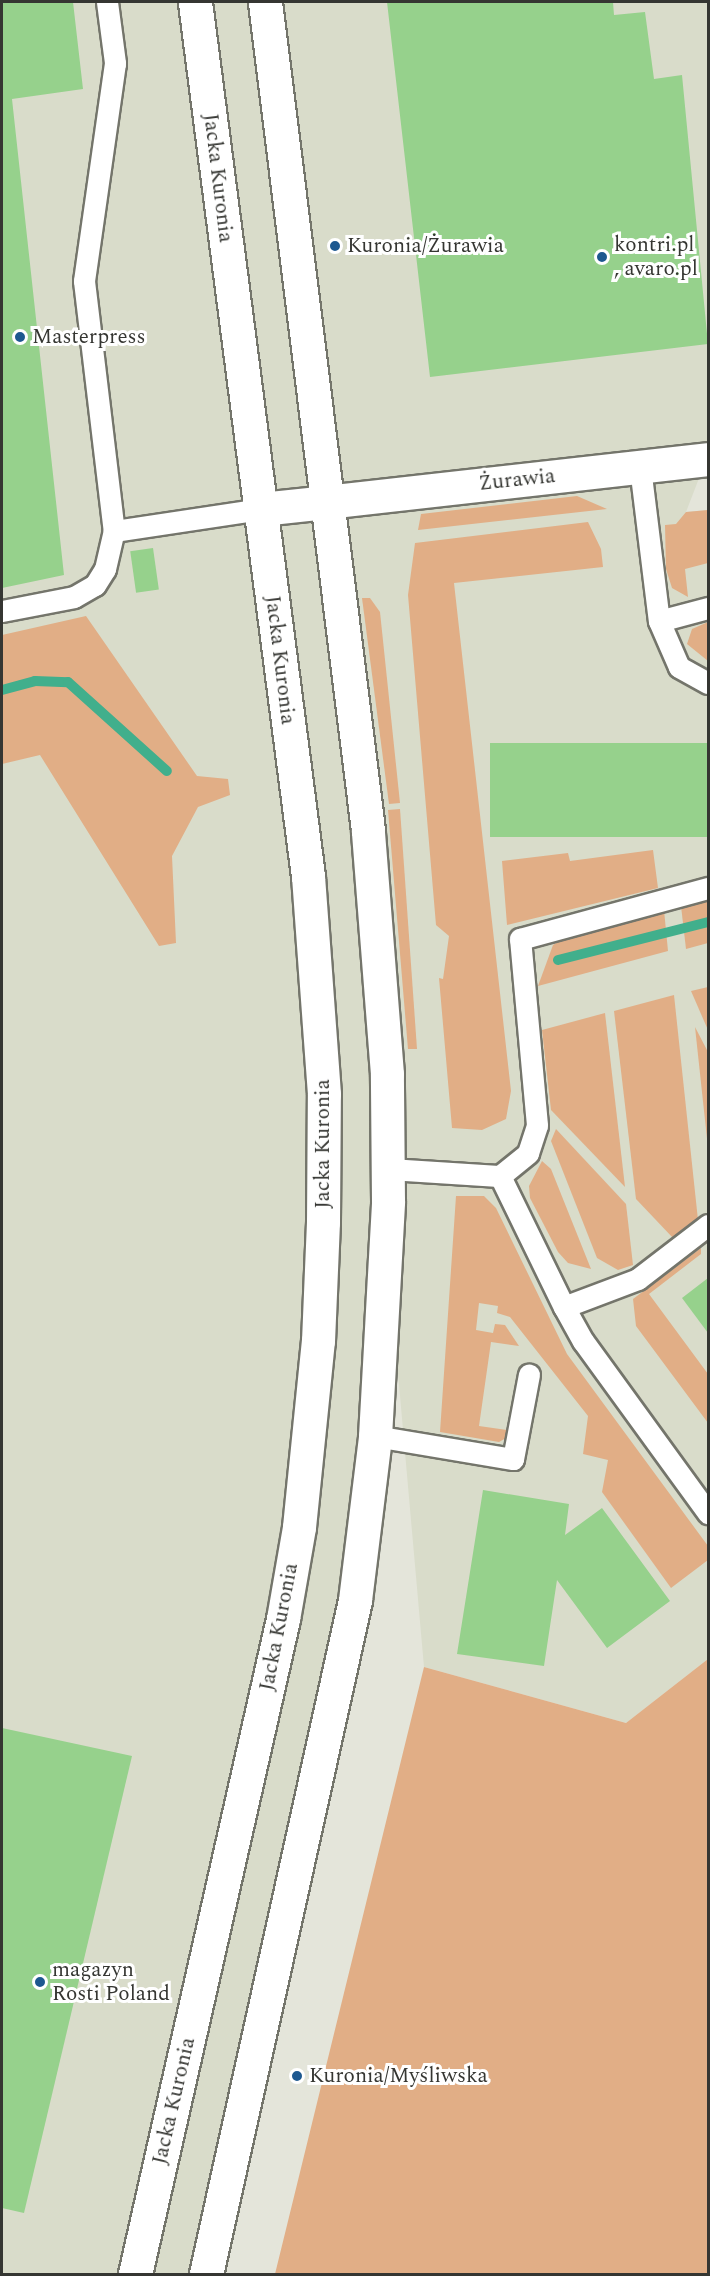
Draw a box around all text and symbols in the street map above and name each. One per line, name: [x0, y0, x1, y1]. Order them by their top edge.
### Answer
street label: Jacka Kuronia: [198, 112, 238, 244]
place label: kontri.pl , avaro.pl: [614, 232, 698, 282]
place label: Kuronia/Żurawia: [347, 233, 504, 259]
marker: Kuronia/Żurawia: [328, 239, 342, 253]
marker: kontri.pl , avaro.pl: [595, 250, 609, 264]
place label: Masterpress: [32, 324, 146, 350]
marker: Masterpress: [13, 330, 27, 344]
street label: Żurawia: [477, 463, 557, 497]
street label: Jacka Kuronia: [260, 594, 300, 726]
street label: Jacka Kuronia: [310, 1079, 336, 1209]
street label: Jacka Kuronia: [254, 1561, 304, 1693]
place label: magazyn Rosti Poland: [52, 1957, 170, 2007]
marker: magazyn Rosti Poland: [33, 1975, 47, 1989]
street label: Jacka Kuronia: [147, 2035, 201, 2167]
place label: Kuronia/Myśliwska: [309, 2063, 488, 2089]
marker: Kuronia/Myśliwska: [290, 2069, 304, 2083]

